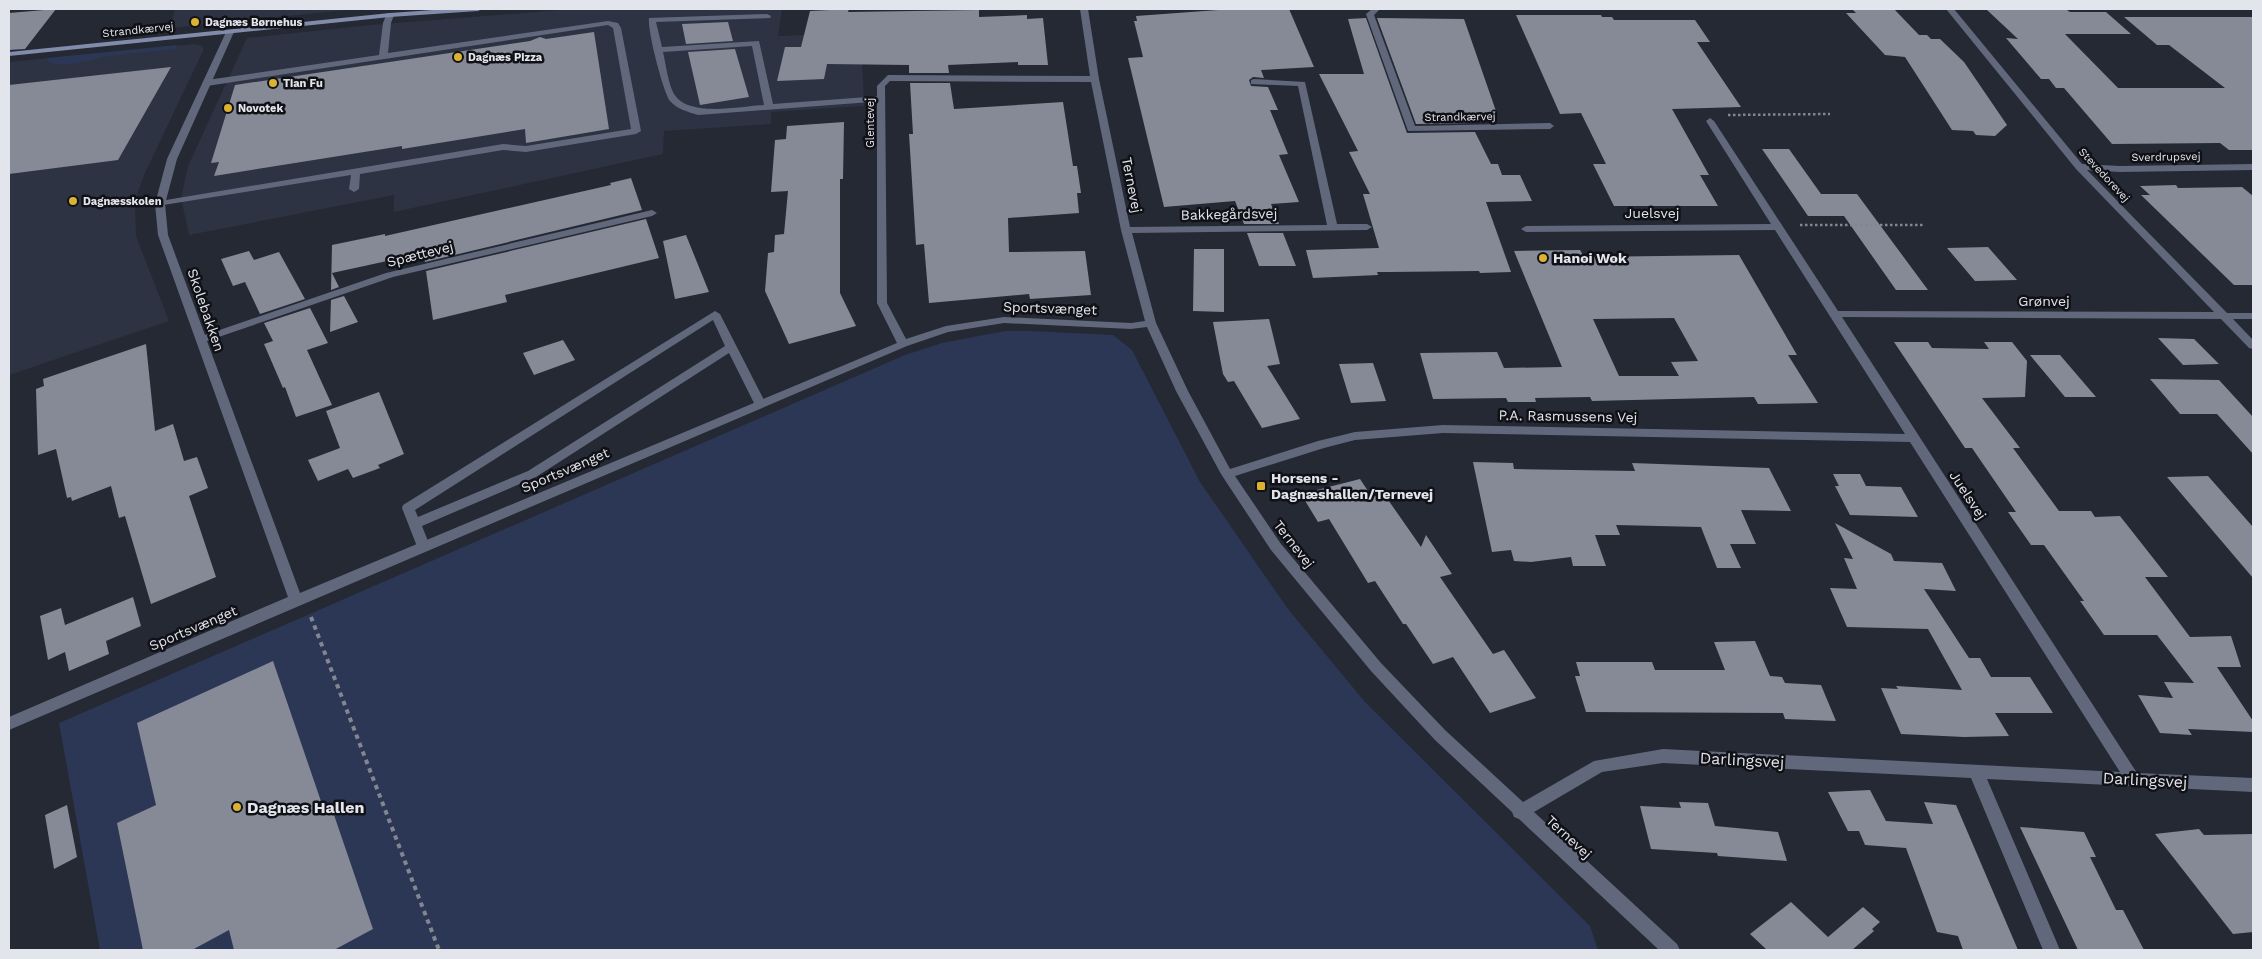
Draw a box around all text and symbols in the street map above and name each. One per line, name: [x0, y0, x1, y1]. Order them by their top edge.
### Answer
marker: Dagnæs Børnehus: [189, 16, 201, 28]
place label: Dagnæs Børnehus: [205, 16, 303, 29]
street label: Strandkærvej: [102, 20, 174, 40]
marker: Dagnæs Pizza: [452, 51, 464, 63]
place label: Dagnæs Pizza: [468, 51, 543, 64]
marker: Tian Fu: [267, 77, 279, 89]
place label: Tian Fu: [283, 77, 323, 90]
street label: Glentevej: [864, 98, 877, 148]
marker: Novotek: [222, 102, 234, 114]
place label: Novotek: [238, 102, 283, 115]
street label: Strandkærvej: [1424, 110, 1496, 124]
street label: Stevedorevej: [2076, 145, 2132, 205]
street label: Sverdrupsvej: [2131, 150, 2201, 164]
street label: Ternevej: [1119, 156, 1145, 214]
marker: Dagnæsskolen: [67, 195, 79, 207]
place label: Dagnæsskolen: [83, 195, 162, 208]
street label: Bakkegårdsvej: [1181, 205, 1277, 223]
street label: Juelsvej: [1624, 205, 1680, 221]
street label: Spættevej: [385, 238, 455, 270]
place label: Hanoi Wok: [1553, 250, 1627, 266]
marker: Hanoi Wok: [1537, 252, 1549, 264]
street label: Skolebakken: [184, 267, 228, 353]
street label: Grønvej: [2018, 293, 2070, 309]
street label: Sportsvænget: [1003, 298, 1097, 318]
street label: P.A. Rasmussens Vej: [1499, 407, 1637, 425]
street label: Sportsvænget: [519, 444, 611, 496]
street label: Juelsvej: [1946, 468, 1990, 522]
place label: Horsens - Dagnæshallen/Ternevej: [1271, 470, 1433, 502]
marker: Horsens - Dagnæshallen/Ternevej: [1255, 480, 1267, 492]
street label: Ternevej: [1270, 517, 1318, 571]
street label: Sportsvænget: [147, 602, 239, 654]
street label: Darlingsvej: [1699, 748, 1785, 772]
street label: Darlingsvej: [2102, 768, 2188, 792]
place label: Dagnæs Hallen: [247, 798, 365, 817]
marker: Dagnæs Hallen: [231, 801, 243, 813]
street label: Ternevej: [1543, 812, 1595, 862]

